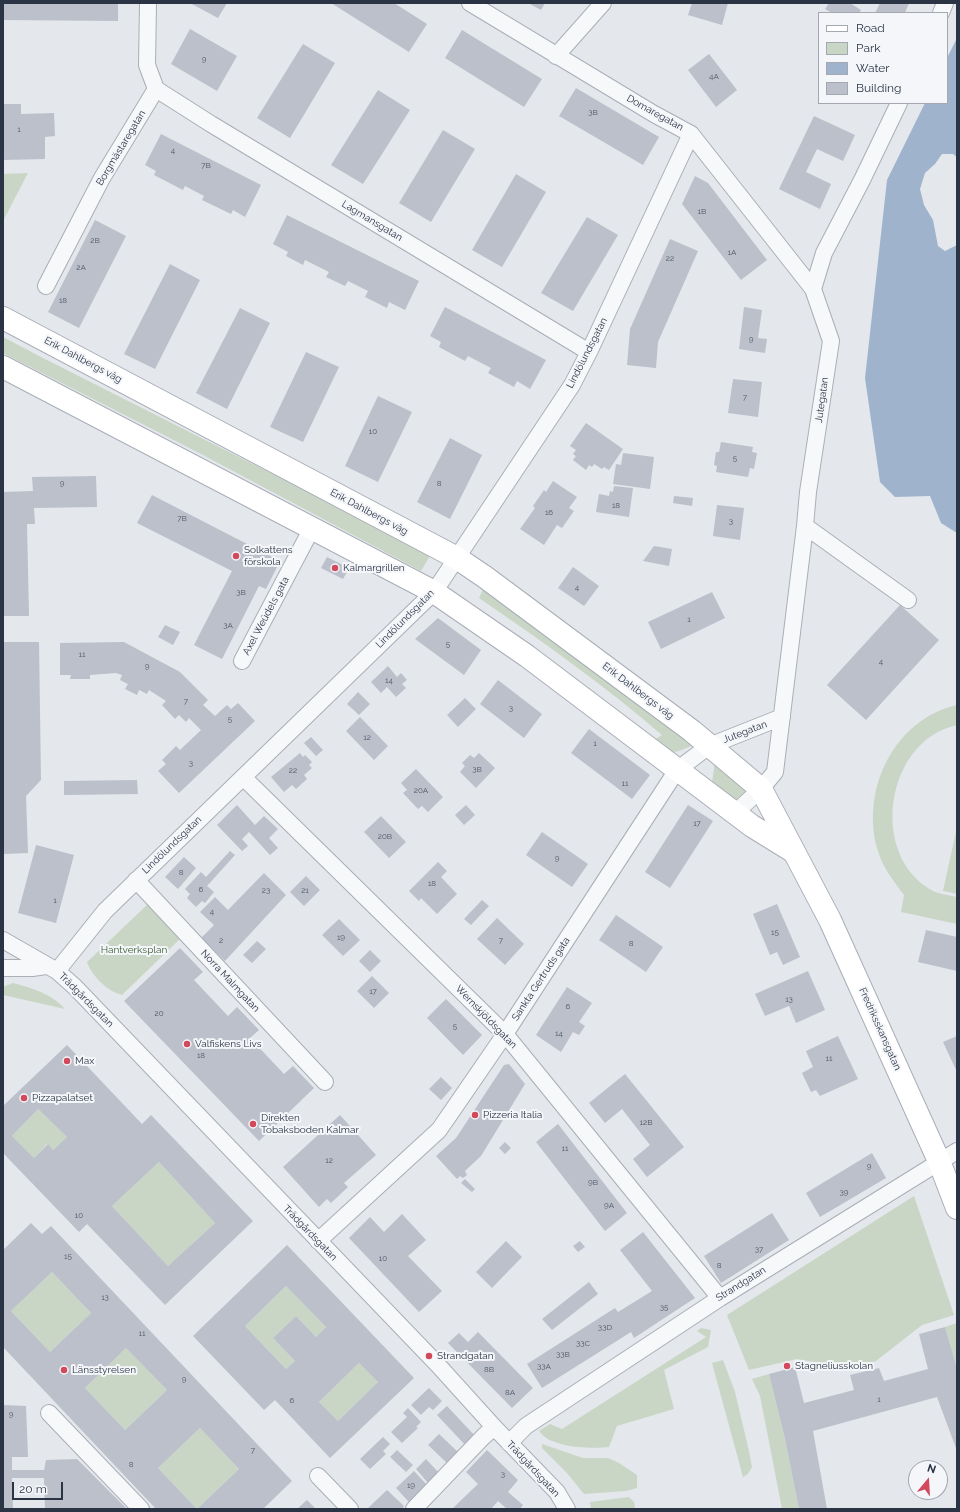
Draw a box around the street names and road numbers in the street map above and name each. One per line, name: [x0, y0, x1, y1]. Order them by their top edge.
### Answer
street label: Domaregatan: [624, 92, 686, 134]
street label: Borgmästaregatan: [94, 108, 148, 188]
street label: Lagmansgatan: [339, 198, 405, 244]
street label: Lindölundsgatan: [564, 316, 610, 390]
street label: Erik Dahlbergs väg: [42, 334, 124, 386]
street label: Jutegatan: [813, 376, 831, 424]
street label: Erik Dahlbergs väg: [328, 486, 410, 538]
street label: Axel Weüdels gata: [240, 575, 292, 657]
street label: Lindölundsgatan: [373, 587, 437, 651]
street label: Erik Dahlbergs väg: [600, 660, 676, 722]
street label: Jutegatan: [721, 718, 769, 746]
street label: Lindölundsgatan: [140, 814, 204, 876]
street label: Sankta Gertruds gata: [509, 935, 573, 1023]
street label: Norra Malmgatan: [198, 947, 262, 1015]
street label: Trädgårdsgatan: [56, 970, 116, 1030]
street label: Wernskjöldsgatan: [453, 983, 519, 1051]
street label: Fredriksskansgatan: [856, 986, 904, 1072]
street label: Trädgårdsgatan: [280, 1203, 340, 1263]
street label: Strandgatan: [714, 1264, 768, 1304]
street label: Trädgårdsgatan: [504, 1438, 562, 1500]

